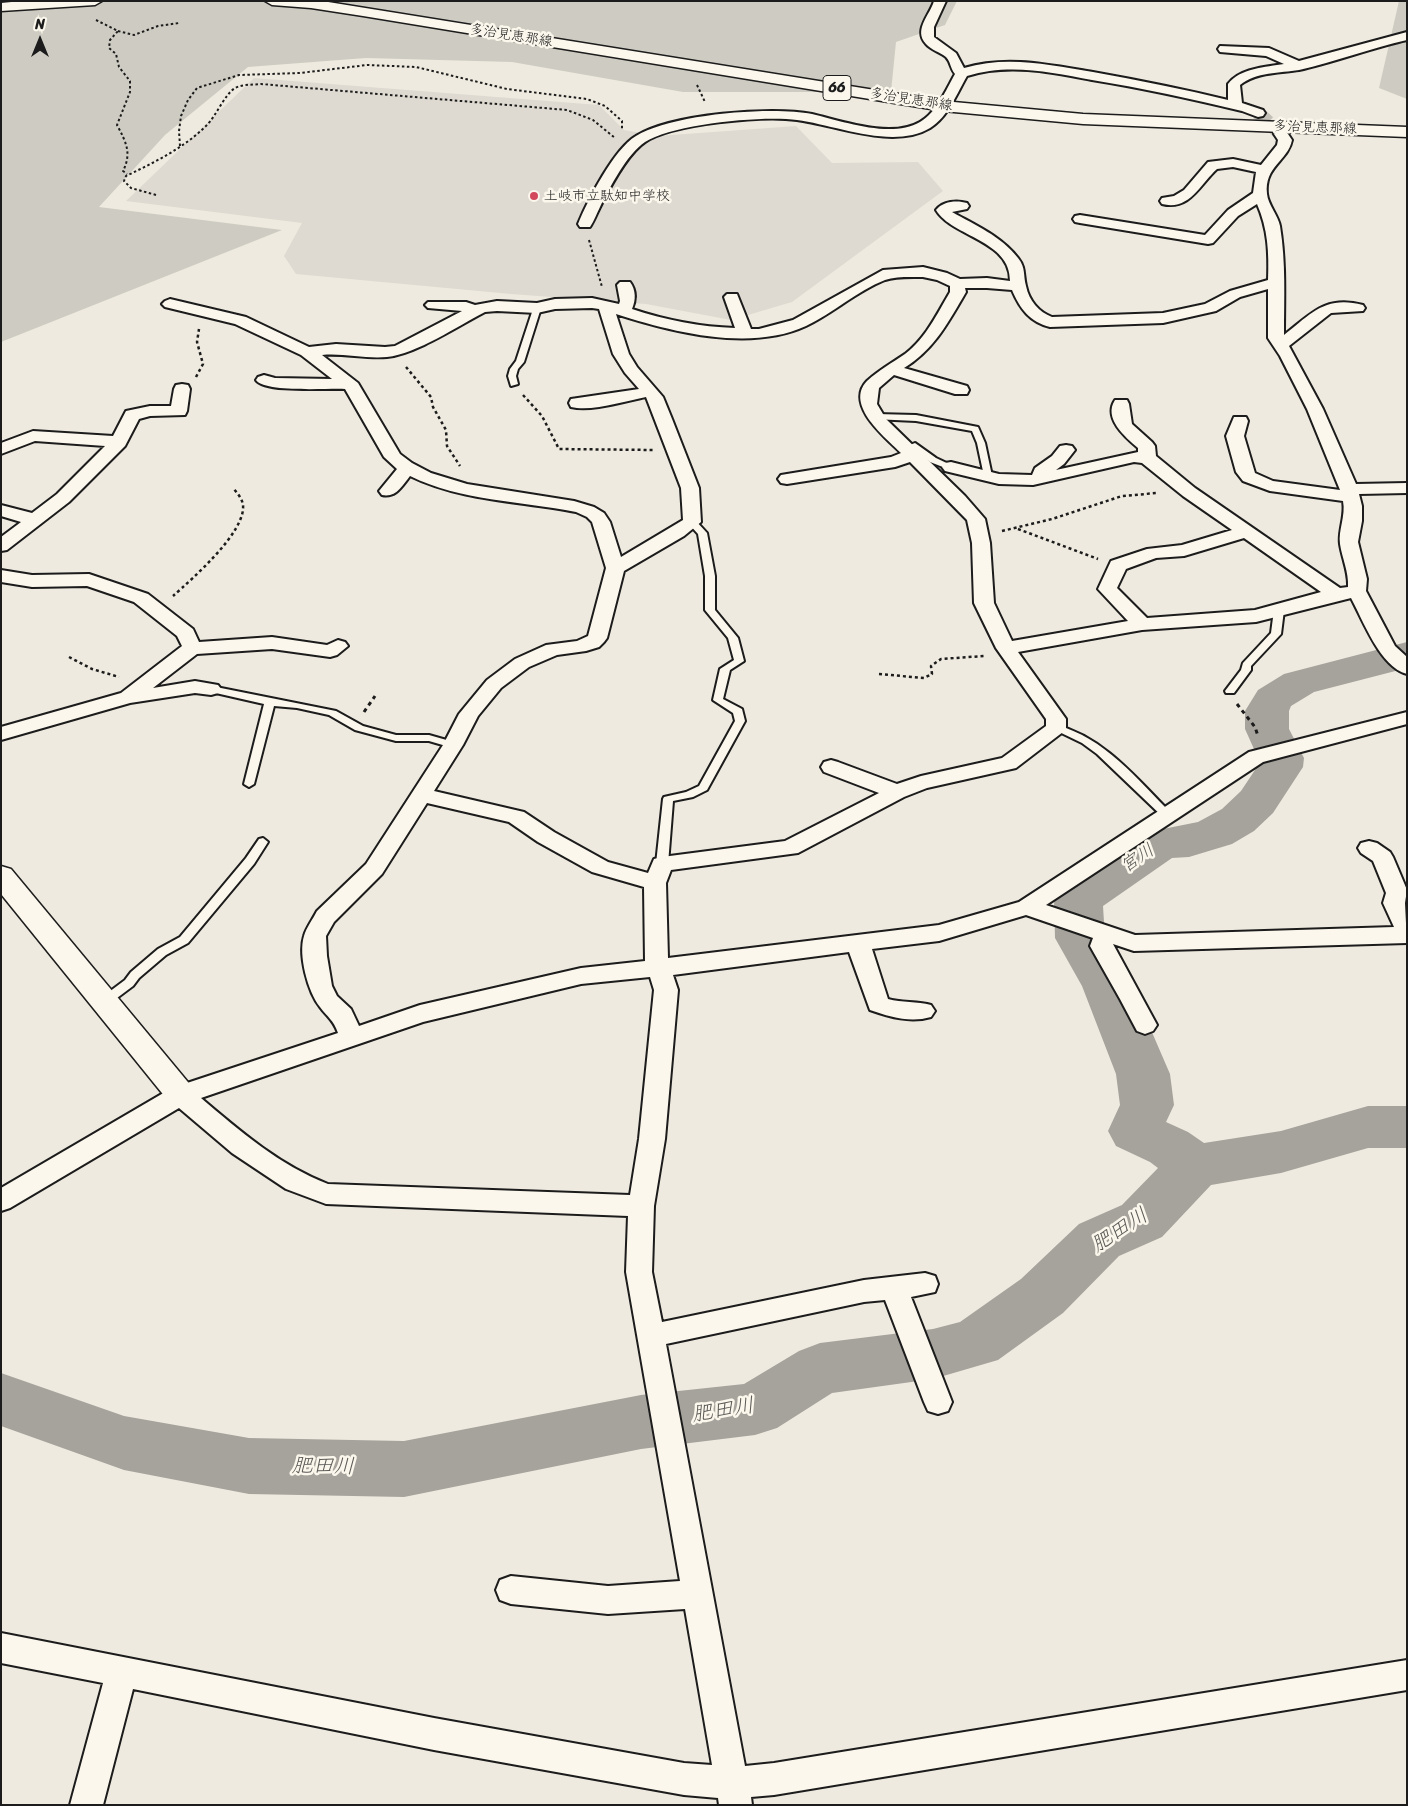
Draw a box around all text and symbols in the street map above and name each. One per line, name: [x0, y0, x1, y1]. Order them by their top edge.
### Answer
text: N: [35, 12, 45, 37]
north arrow: [15, 15, 65, 65]
street label: 多治見恵那線: [468, 21, 554, 51]
road number: 66: [823, 76, 851, 100]
street label: 多治見恵那線: [868, 85, 954, 115]
street label: 多治見恵那線: [1273, 118, 1357, 138]
place label: 土岐市立駄知中学校: [544, 188, 670, 204]
marker: 土岐市立駄知中学校: [528, 190, 540, 202]
water label: 宮川: [1117, 840, 1159, 878]
water label: 肥田川: [1087, 1203, 1153, 1259]
water label: 肥田川: [690, 1394, 756, 1428]
water label: 肥田川: [291, 1454, 355, 1480]

